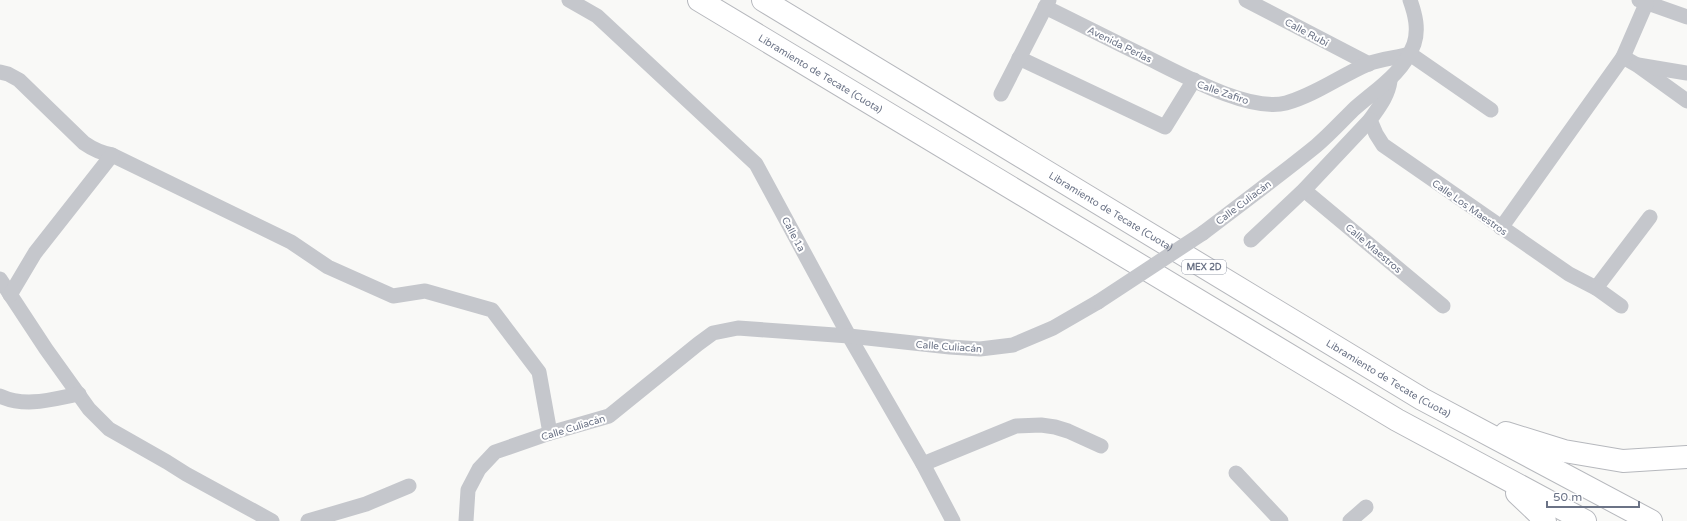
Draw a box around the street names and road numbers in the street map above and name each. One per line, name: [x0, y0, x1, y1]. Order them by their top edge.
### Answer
street label: Calle Rubí: [1283, 16, 1331, 50]
street label: Avenida Perlas: [1085, 24, 1154, 66]
street label: Libramiento de Tecate (Cuota): [756, 32, 884, 116]
street label: Calle Zafiro: [1195, 79, 1250, 107]
street label: Libramiento de Tecate (Cuota): [1046, 170, 1175, 254]
street label: Calle Los Maestros: [1429, 177, 1510, 238]
street label: Calle Culiacán: [1213, 178, 1274, 228]
street label: Calle 1a: [779, 215, 807, 254]
street label: Calle Maestros: [1343, 222, 1404, 276]
road number: MEX 2D: [1182, 260, 1226, 274]
street label: Libramiento de Tecate (Cuota): [1324, 337, 1453, 420]
street label: Calle Culiacán: [915, 339, 982, 355]
street label: Calle Culiacán: [540, 413, 607, 443]

